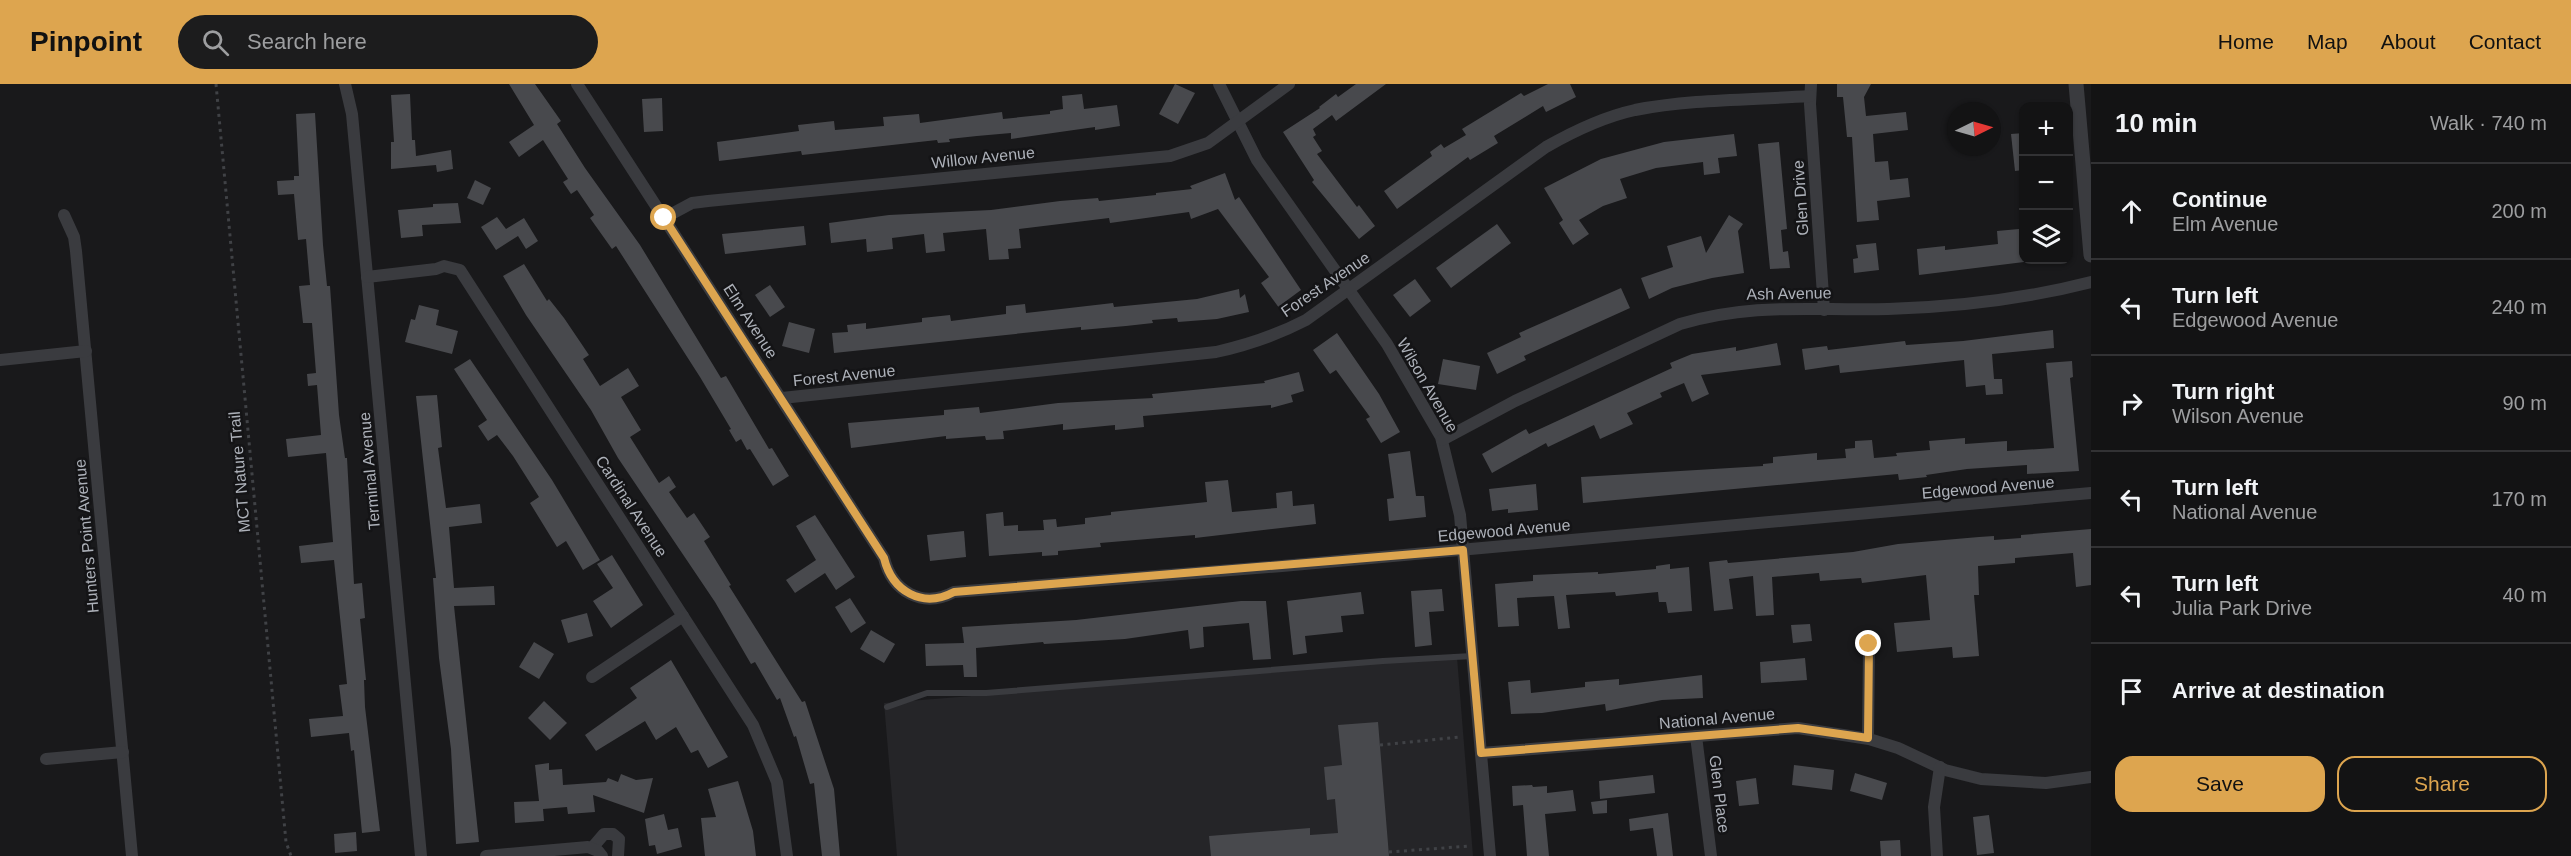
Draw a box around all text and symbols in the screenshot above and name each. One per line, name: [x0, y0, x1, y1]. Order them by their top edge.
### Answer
search box: [178, 15, 598, 69]
text: Pinpoint: [30, 26, 142, 57]
icon: search: [199, 26, 232, 59]
text: Search here: [247, 29, 367, 54]
text: Home: [2218, 30, 2274, 53]
text: Map: [2307, 30, 2348, 53]
text: About: [2381, 30, 2436, 53]
text: Contact: [2469, 30, 2541, 53]
north arrow: [1947, 102, 2001, 156]
map controls: [2019, 102, 2073, 264]
button: +: [2019, 102, 2073, 156]
text: 10 min: [2115, 108, 2197, 138]
text: Walk · 740 m: [2430, 112, 2547, 134]
street label: Willow Avenue: [931, 144, 1036, 171]
button: −: [2019, 156, 2073, 210]
street label: Glen Drive: [1789, 160, 1812, 236]
text: Continue: [2172, 187, 2267, 212]
icon: ahead: [2115, 195, 2148, 228]
text: 200 m: [2491, 200, 2547, 222]
route start: [650, 204, 676, 230]
button: layers: [2019, 210, 2073, 264]
text: Elm Avenue: [2172, 213, 2278, 235]
street label: Forest Avenue: [1278, 249, 1373, 320]
street label: Elm Avenue: [720, 281, 781, 362]
text: Turn left: [2172, 283, 2258, 308]
street label: Ash Avenue: [1746, 284, 1832, 303]
icon: left: [2115, 291, 2148, 324]
text: 240 m: [2491, 296, 2547, 318]
text: Edgewood Avenue: [2172, 309, 2338, 331]
street label: Wilson Avenue: [1394, 335, 1461, 435]
street label: Forest Avenue: [792, 362, 896, 389]
text: Turn right: [2172, 379, 2274, 404]
icon: right: [2115, 387, 2148, 420]
text: 90 m: [2503, 392, 2547, 414]
text: Wilson Avenue: [2172, 405, 2304, 427]
street label: MCT Nature Trail: [226, 411, 253, 533]
street label: Terminal Avenue: [356, 411, 383, 530]
street label: Cardinal Avenue: [593, 453, 671, 560]
street label: Hunters Point Avenue: [71, 458, 102, 614]
street label: Edgewood Avenue: [1921, 473, 2055, 502]
text: Turn left: [2172, 475, 2258, 500]
icon: left: [2115, 483, 2148, 516]
text: 170 m: [2491, 488, 2547, 510]
text: National Avenue: [2172, 501, 2317, 523]
street label: Edgewood Avenue: [1437, 516, 1571, 545]
text: Turn left: [2172, 571, 2258, 596]
icon: left: [2115, 579, 2148, 612]
text: 40 m: [2503, 584, 2547, 606]
text: Julia Park Drive: [2172, 597, 2312, 619]
route end: [1855, 630, 1881, 656]
icon: arrive: [2115, 675, 2148, 708]
text: Arrive at destination: [2172, 678, 2385, 703]
street label: National Avenue: [1658, 705, 1776, 732]
street label: Glen Place: [1706, 754, 1733, 834]
button: Save: [2115, 756, 2325, 812]
button: Share: [2337, 756, 2547, 812]

